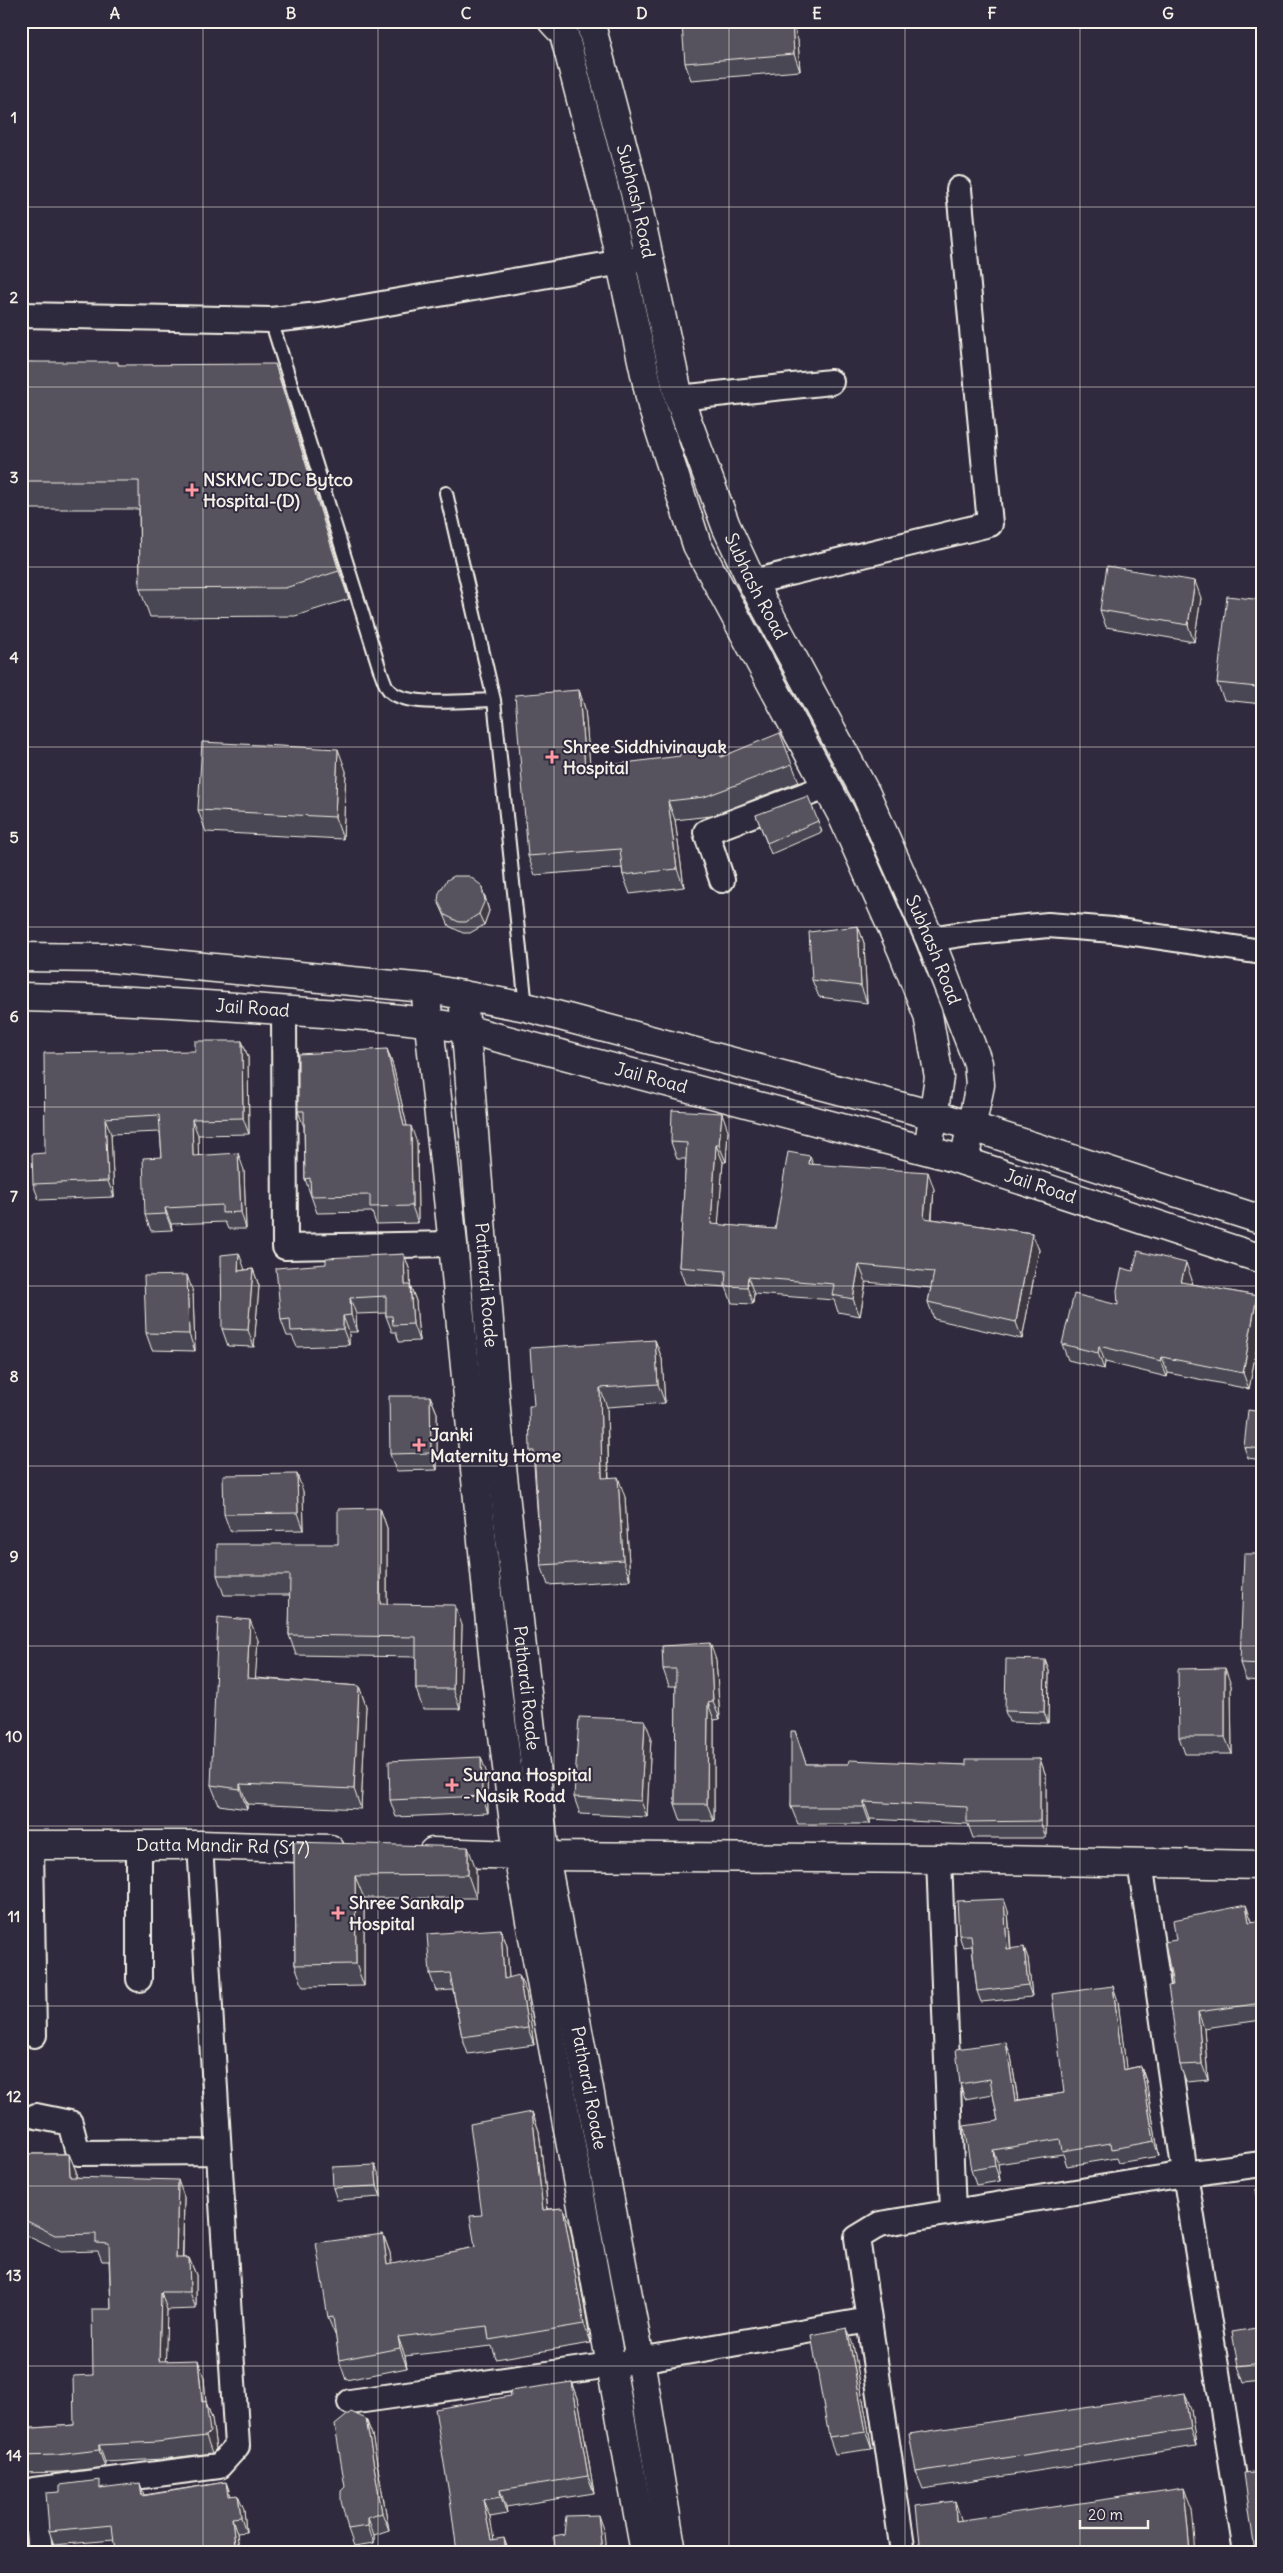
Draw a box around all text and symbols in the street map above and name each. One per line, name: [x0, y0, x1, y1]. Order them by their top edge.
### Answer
text: A: [110, 3, 120, 23]
text: B: [286, 3, 297, 23]
text: C: [461, 3, 472, 23]
text: D: [636, 3, 648, 23]
text: E: [812, 3, 822, 23]
text: F: [987, 3, 997, 23]
text: G: [1162, 3, 1174, 23]
text: 1: [11, 107, 17, 127]
street label: Subhash Road: [612, 142, 661, 261]
text: 2: [10, 287, 19, 307]
text: 3: [9, 467, 19, 487]
place label: NSKMC JDC Bytco Hospital-(D): [203, 468, 353, 512]
marker: NSKMC JDC Bytco Hospital-(D): [185, 483, 199, 497]
street label: Subhash Road: [720, 529, 793, 644]
text: 4: [9, 647, 19, 667]
place label: Shree Siddhivinayak Hospital: [563, 735, 727, 779]
marker: Shree Siddhivinayak Hospital: [545, 750, 559, 764]
text: 5: [9, 827, 19, 847]
street label: Subhash Road: [901, 891, 966, 1008]
street label: Jail Road: [215, 994, 291, 1022]
text: 6: [9, 1006, 19, 1026]
street label: Jail Road: [613, 1057, 690, 1098]
street label: Jail Road: [1002, 1163, 1080, 1208]
text: 7: [10, 1186, 18, 1206]
street label: Pathardi Roade: [470, 1222, 503, 1348]
text: 8: [9, 1366, 19, 1386]
place label: Janki Maternity Home: [430, 1423, 562, 1467]
marker: Janki Maternity Home: [412, 1438, 426, 1452]
text: 9: [9, 1546, 19, 1566]
street label: Pathardi Roade: [509, 1624, 545, 1752]
text: 10: [6, 1726, 22, 1746]
place label: Surana Hospital - Nasik Road: [463, 1763, 592, 1807]
marker: Surana Hospital - Nasik Road: [445, 1778, 459, 1792]
street label: Datta Mandir Rd (S17): [136, 1833, 310, 1859]
place label: Shree Sankalp Hospital: [349, 1891, 464, 1935]
text: 11: [8, 1906, 20, 1926]
marker: Shree Sankalp Hospital: [331, 1906, 345, 1920]
street label: Pathardi Roade: [566, 2024, 612, 2152]
text: 12: [6, 2086, 22, 2106]
text: 13: [6, 2265, 22, 2285]
text: 14: [6, 2445, 22, 2465]
scale bar: [1080, 2498, 1148, 2530]
text: 20 m: [1088, 2505, 1123, 2524]

